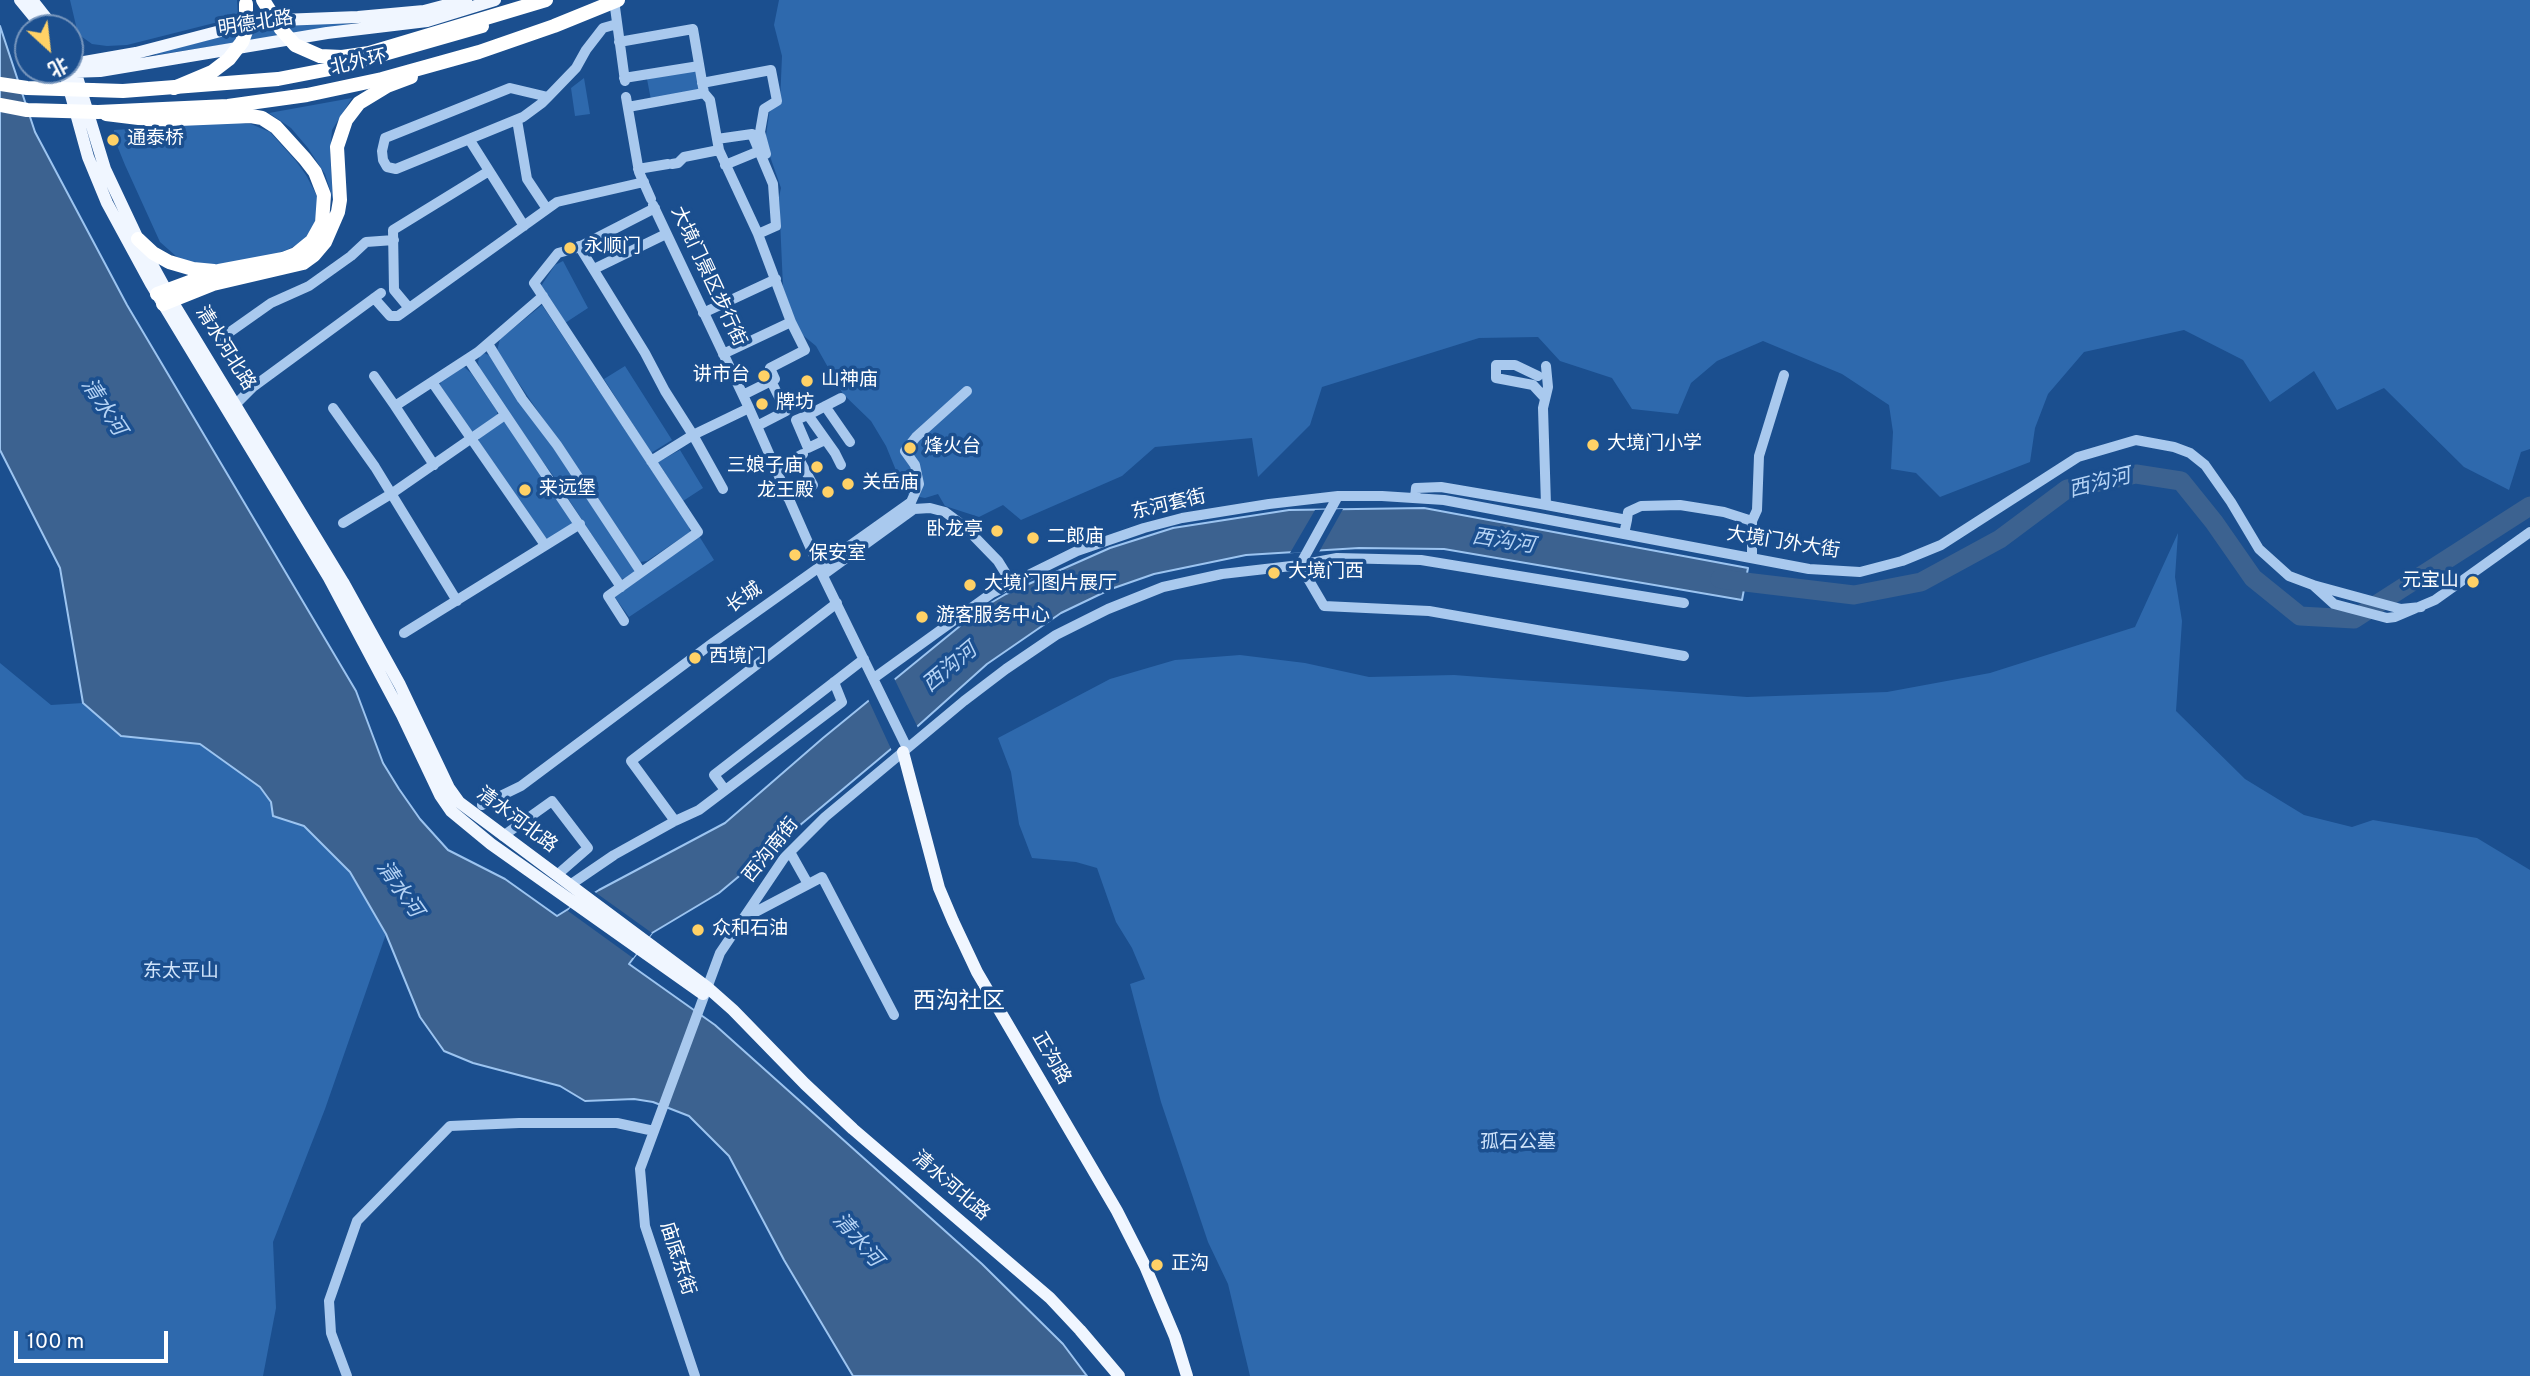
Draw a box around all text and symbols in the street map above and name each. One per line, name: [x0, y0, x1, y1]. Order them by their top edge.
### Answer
street label: 明德北路: [217, 8, 295, 42]
north arrow: [14, 14, 84, 84]
street label: 北外环: [329, 46, 389, 82]
text: 北: [44, 51, 72, 81]
place label: 通泰桥: [127, 129, 184, 151]
marker: 通泰桥: [105, 132, 121, 148]
street label: 大境门景区步行街: [665, 203, 749, 351]
place label: 永顺门: [584, 237, 641, 259]
marker: 永顺门: [562, 240, 578, 256]
street label: 清水河北路: [189, 303, 259, 395]
place label: 讲市台: [693, 365, 750, 387]
marker: 讲市台: [756, 368, 772, 384]
place label: 山神庙: [821, 370, 878, 392]
marker: 山神庙: [799, 373, 815, 389]
water label: 清水河: [74, 375, 130, 441]
place label: 牌坊: [776, 393, 814, 415]
marker: 牌坊: [754, 396, 770, 412]
place label: 大境门小学: [1607, 434, 1702, 456]
place label: 烽火台: [924, 437, 981, 459]
marker: 大境门小学: [1585, 437, 1601, 453]
marker: 烽火台: [902, 440, 918, 456]
place label: 三娘子庙: [727, 456, 803, 478]
marker: 三娘子庙: [809, 459, 825, 475]
water label: 西沟河: [2066, 465, 2134, 505]
place label: 关岳庙: [862, 473, 919, 495]
marker: 关岳庙: [840, 476, 856, 492]
place label: 来远堡: [539, 479, 596, 501]
place label: 龙王殿: [757, 481, 814, 503]
marker: 来远堡: [517, 482, 533, 498]
marker: 龙王殿: [820, 484, 836, 500]
street label: 东河套街: [1129, 486, 1209, 526]
place label: 卧龙亭: [926, 520, 983, 542]
marker: 卧龙亭: [989, 523, 1005, 539]
street label: 大境门外大街: [1725, 524, 1841, 564]
water label: 西沟河: [1470, 526, 1536, 560]
place label: 二郎庙: [1047, 527, 1104, 549]
marker: 二郎庙: [1025, 530, 1041, 546]
place label: 保安室: [809, 544, 866, 566]
marker: 保安室: [787, 547, 803, 563]
place label: 大境门西: [1288, 562, 1364, 584]
marker: 大境门西: [1266, 565, 1282, 581]
place label: 元宝山: [2402, 571, 2459, 593]
place label: 大境门图片展厅: [984, 574, 1117, 596]
marker: 元宝山: [2465, 574, 2481, 590]
marker: 大境门图片展厅: [962, 577, 978, 593]
street label: 长城: [723, 579, 767, 619]
place label: 游客服务中心: [936, 606, 1050, 628]
marker: 游客服务中心: [914, 609, 930, 625]
water label: 西沟河: [919, 639, 983, 699]
place label: 西境门: [709, 647, 766, 669]
marker: 西境门: [687, 650, 703, 666]
street label: 清水河北路: [471, 783, 561, 859]
street label: 西沟南街: [739, 814, 805, 888]
water label: 清水河: [370, 857, 426, 923]
place label: 众和石油: [712, 919, 788, 941]
marker: 众和石油: [690, 922, 706, 938]
park label: 东太平山: [143, 962, 219, 984]
district label: 西沟社区: [913, 989, 1005, 1017]
street label: 正沟路: [1026, 1029, 1074, 1089]
park label: 孤石公墓: [1480, 1133, 1556, 1155]
street label: 清水河北路: [907, 1147, 993, 1227]
water label: 清水河: [826, 1209, 886, 1273]
street label: 庙底东街: [653, 1219, 699, 1299]
place label: 正沟: [1171, 1254, 1209, 1276]
marker: 正沟: [1149, 1257, 1165, 1273]
scale bar: [18, 1316, 172, 1360]
text: 100 m: [27, 1329, 84, 1356]

